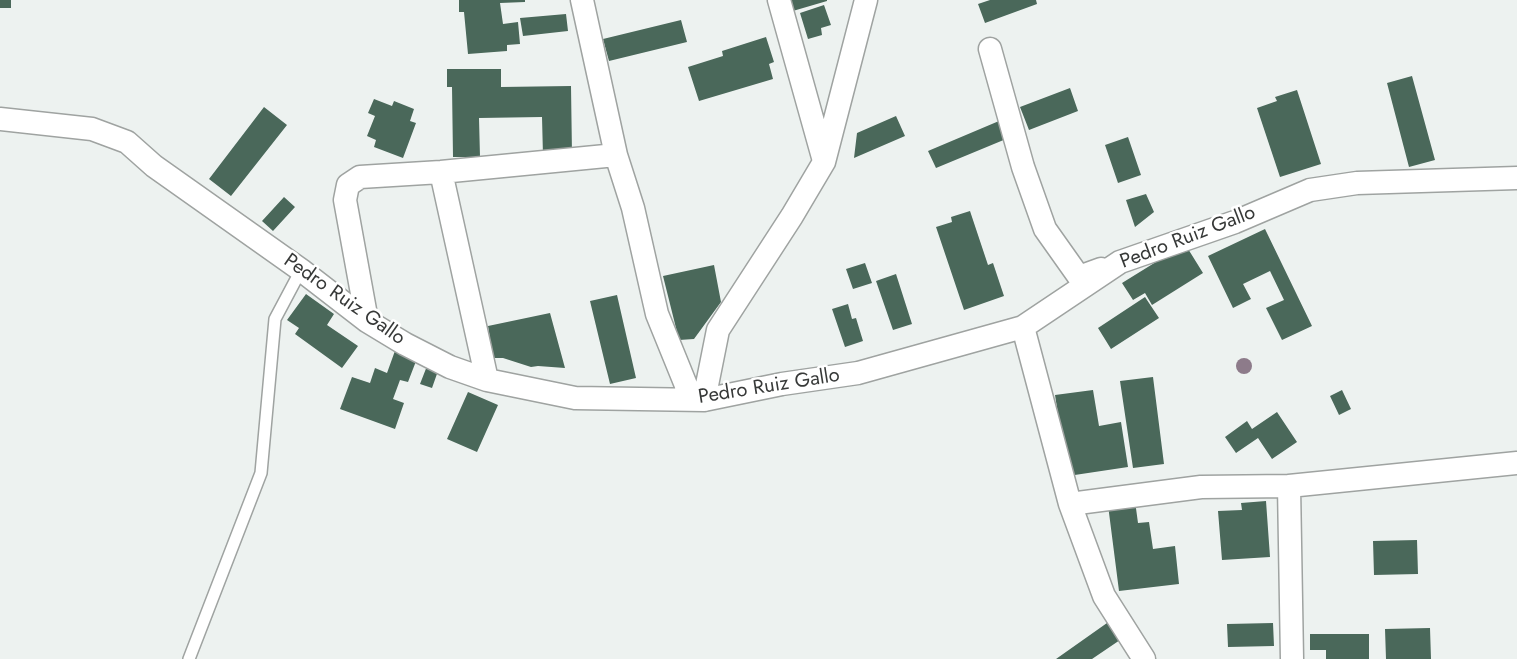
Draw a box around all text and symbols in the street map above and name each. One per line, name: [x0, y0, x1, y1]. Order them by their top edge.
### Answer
street label: Pedro Ruiz Gallo: [1117, 201, 1259, 275]
street label: Pedro Ruiz Gallo: [279, 249, 409, 351]
street label: Pedro Ruiz Gallo: [697, 364, 841, 410]

